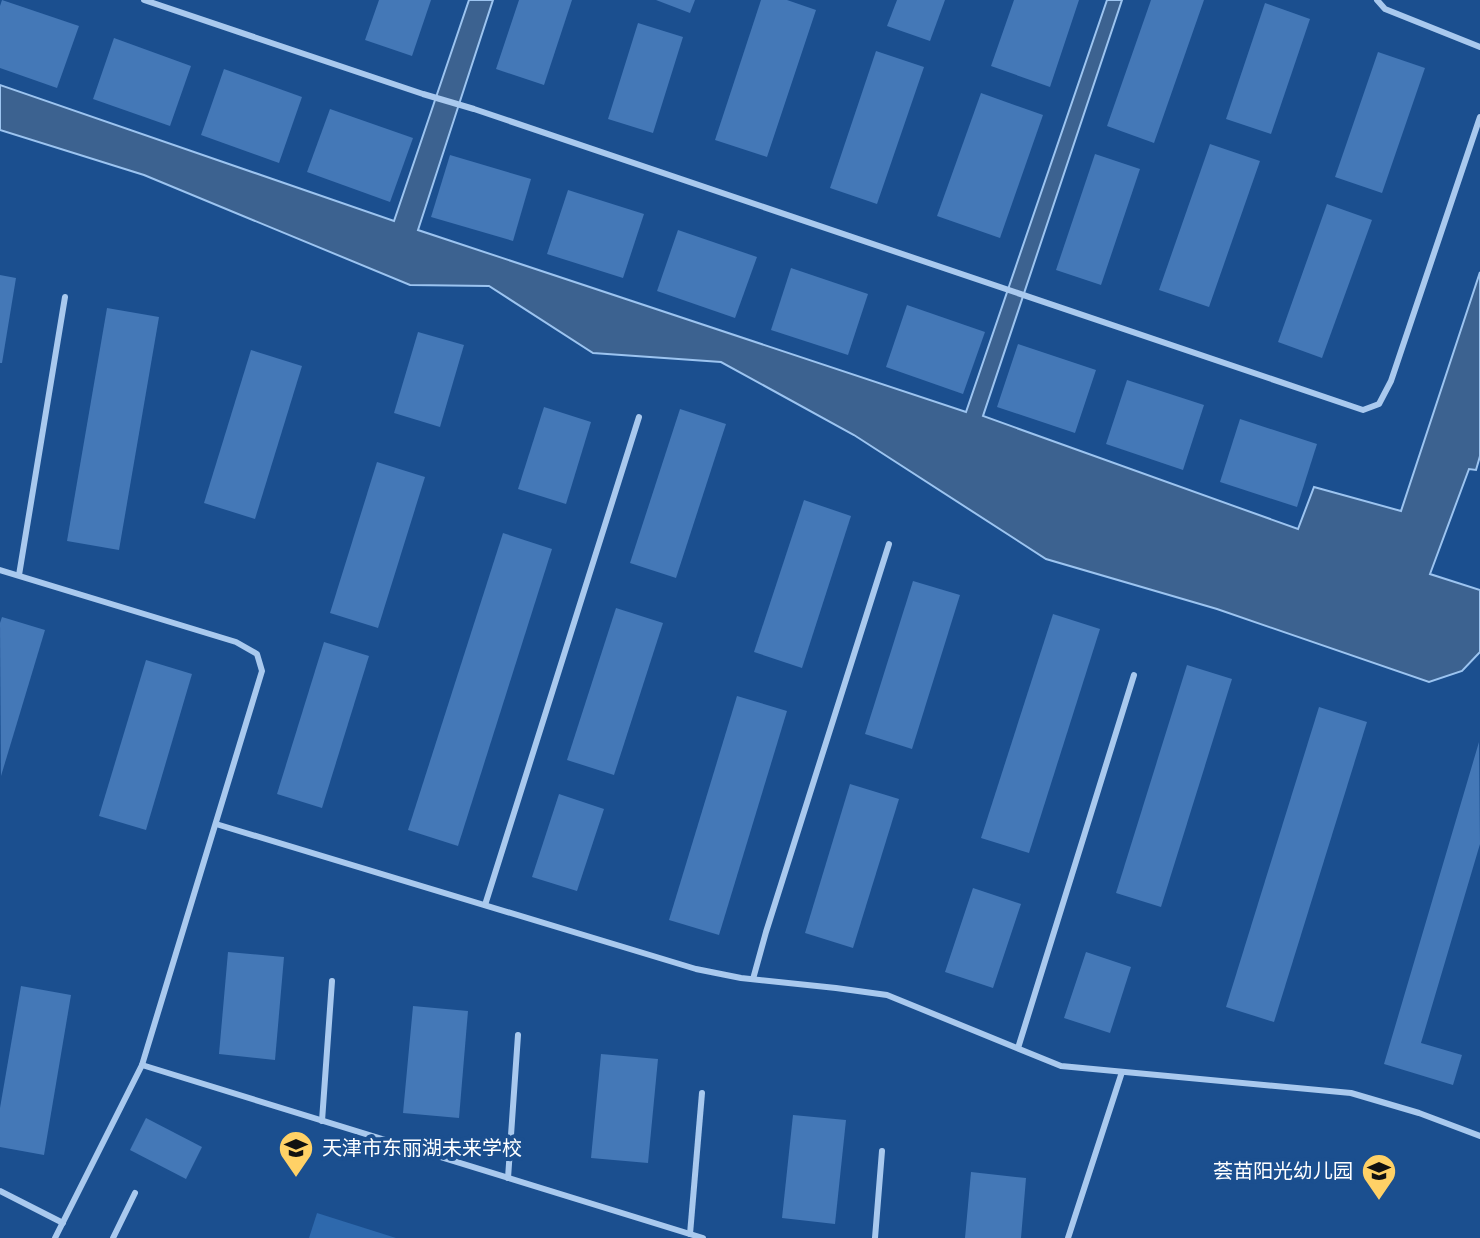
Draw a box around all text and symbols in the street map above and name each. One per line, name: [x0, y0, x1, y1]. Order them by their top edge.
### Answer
school or university icon: 天津市东丽湖未来学校: [277, 1129, 315, 1179]
place label: 天津市东丽湖未来学校: [322, 1136, 522, 1160]
school or university icon: 荟苗阳光幼儿园: [1360, 1152, 1398, 1202]
place label: 荟苗阳光幼儿园: [1213, 1159, 1353, 1183]

